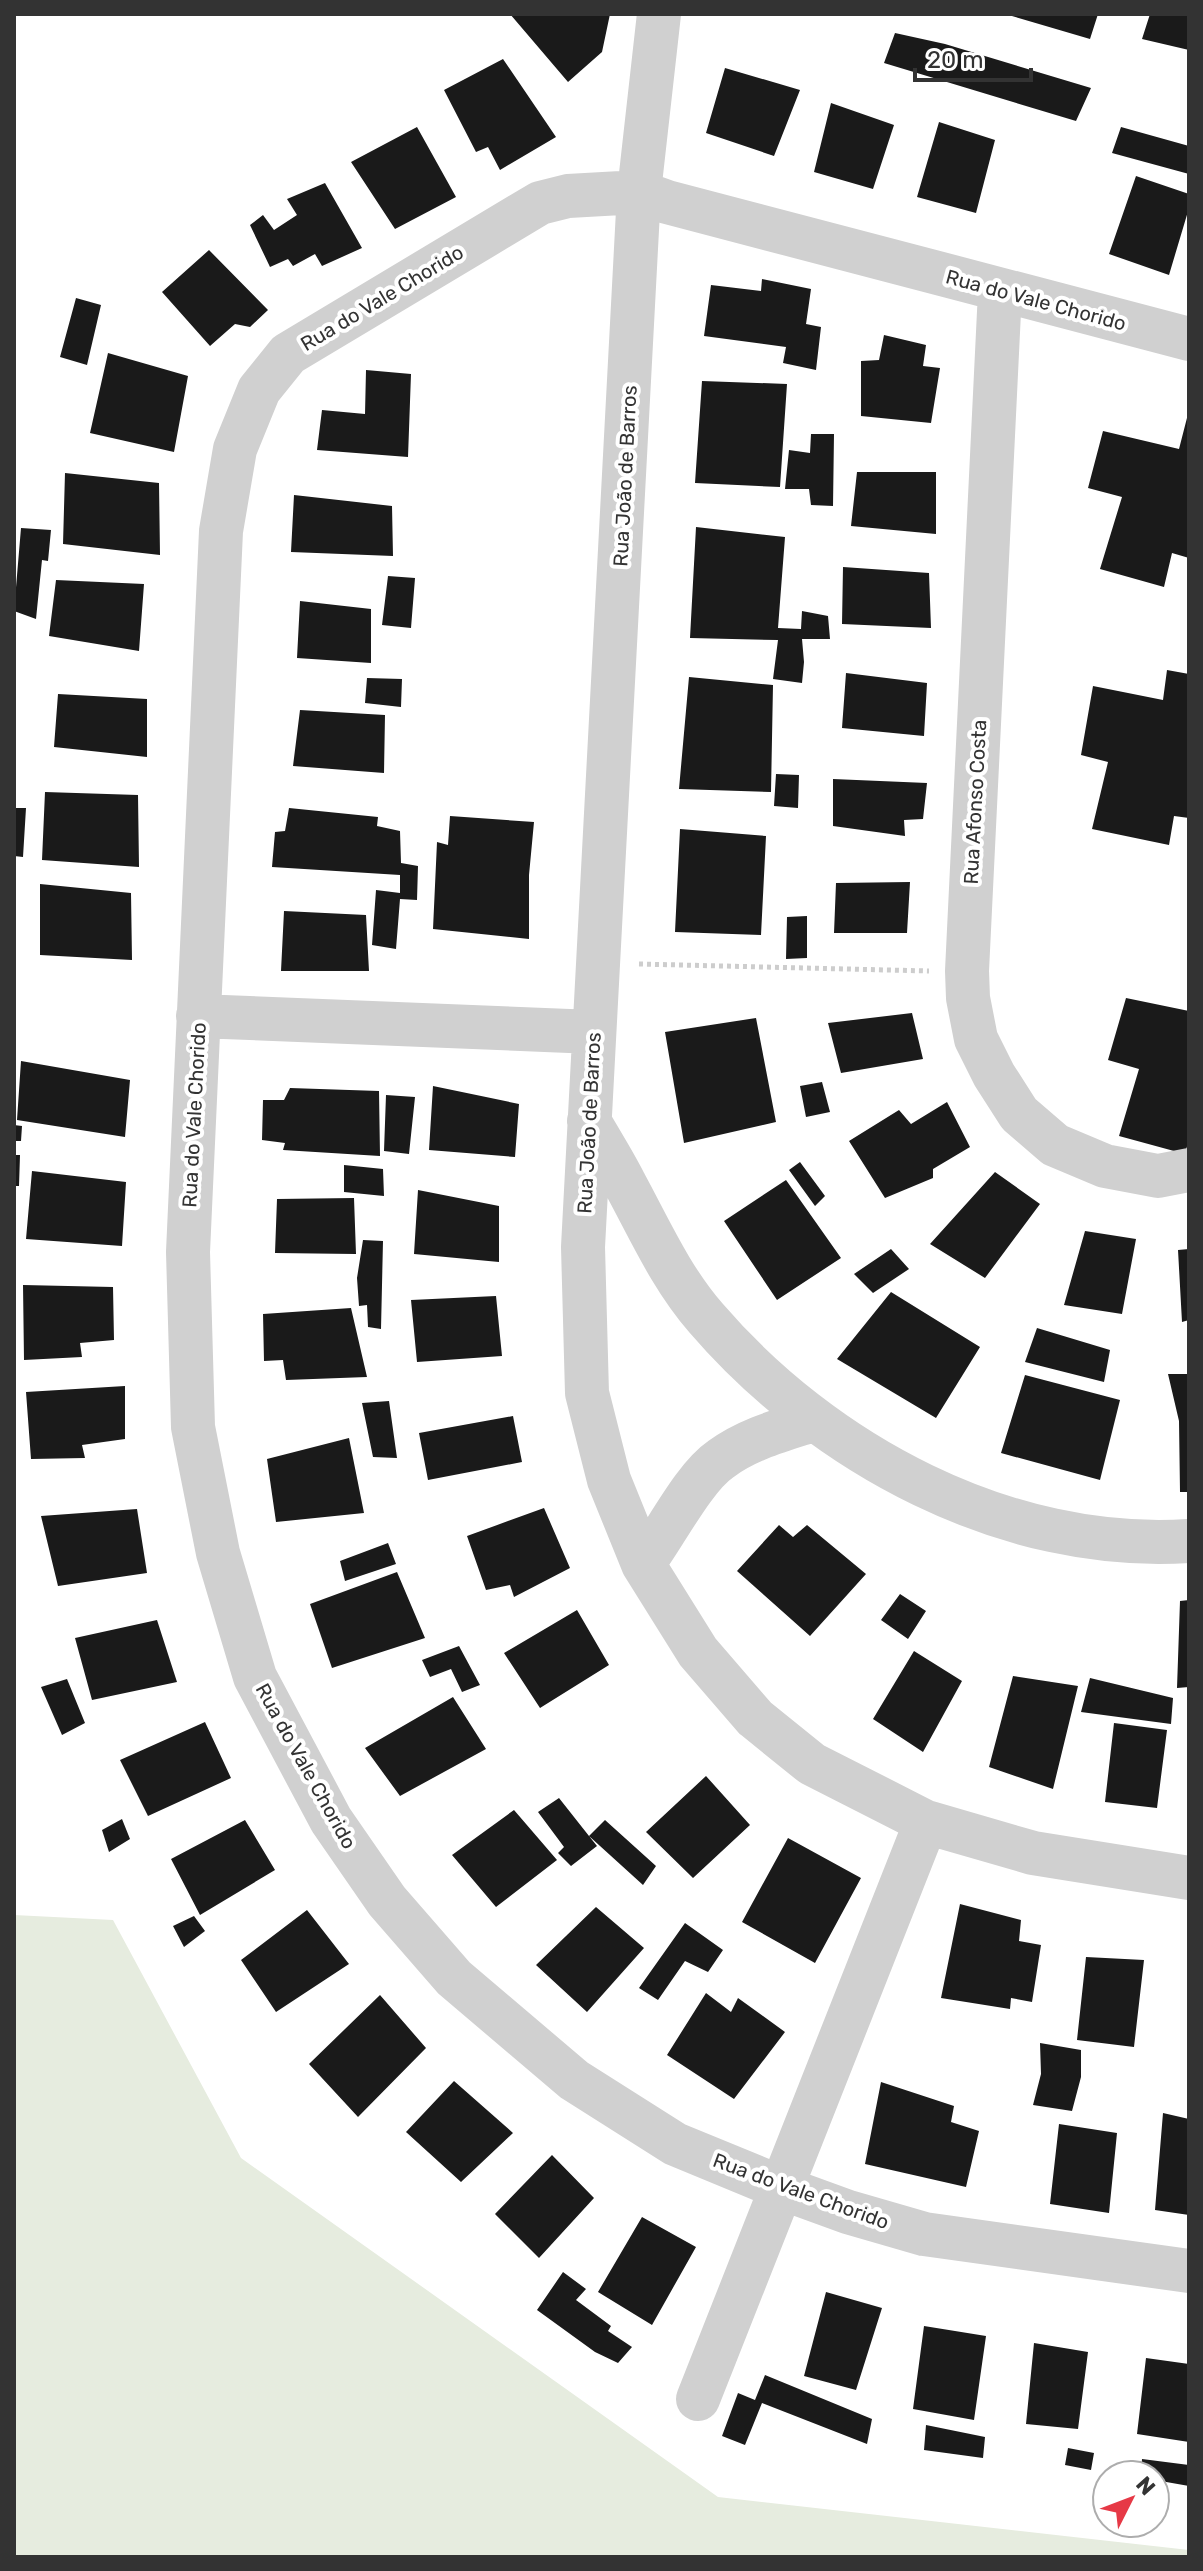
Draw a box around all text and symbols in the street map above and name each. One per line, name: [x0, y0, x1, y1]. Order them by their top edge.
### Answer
scale bar: [915, 32, 1031, 82]
text: 20 m: [927, 46, 984, 74]
street label: Rua do Vale Chorido: [296, 240, 468, 356]
street label: Rua do Vale Chorido: [943, 264, 1129, 336]
street label: Rua João de Barros: [608, 385, 642, 567]
street label: Rua Afonso Costa: [959, 719, 991, 885]
street label: Rua do Vale Chorido: [177, 1022, 211, 1208]
street label: Rua João de Barros: [572, 1032, 606, 1214]
street label: Rua do Vale Chorido: [251, 1679, 361, 1853]
street label: Rua do Vale Chorido: [710, 2148, 892, 2234]
north arrow: [1091, 2459, 1171, 2539]
text: N: [1130, 2471, 1161, 2501]

